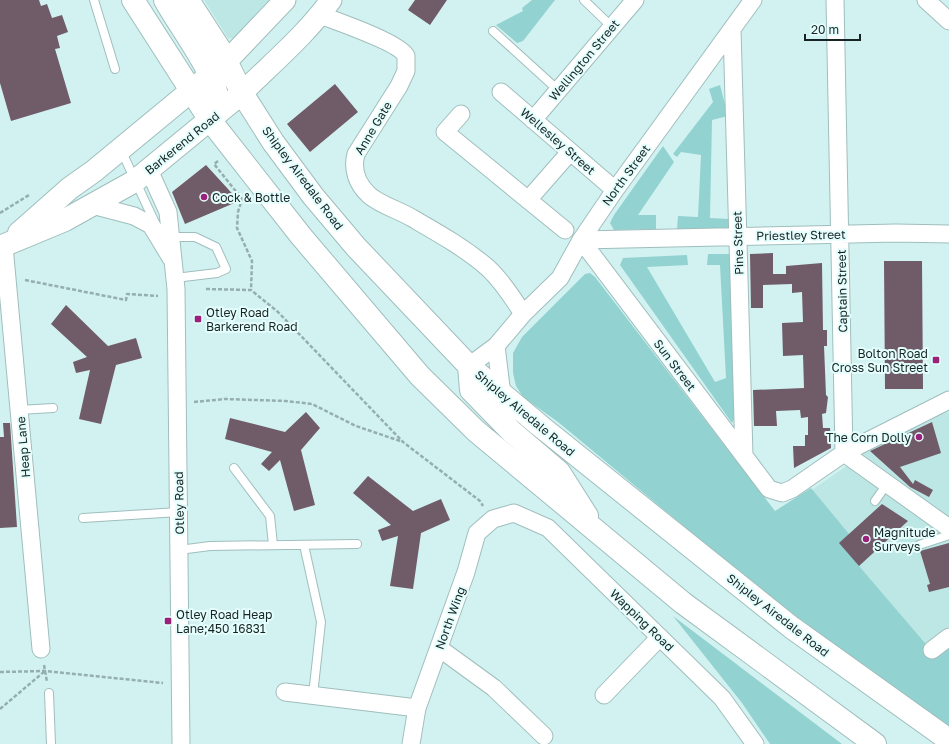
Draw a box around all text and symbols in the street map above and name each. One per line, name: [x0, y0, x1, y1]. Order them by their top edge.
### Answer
street label: Wellington Street: [546, 16, 623, 104]
scale bar: [805, 16, 860, 42]
text: 20 m: [811, 22, 839, 37]
street label: Anne Gate: [351, 99, 395, 157]
street label: Wellesley Street: [517, 104, 599, 178]
street label: Barkerend Road: [142, 108, 222, 178]
street label: Shipley Airedale Road: [259, 123, 347, 233]
street label: North Street: [599, 141, 653, 209]
place label: Cock & Bottle: [212, 190, 290, 205]
marker: Cock & Bottle: [199, 192, 209, 202]
street label: Pine Street: [729, 211, 747, 275]
street label: Priestley Street: [756, 227, 846, 243]
street label: Captain Street: [834, 249, 850, 333]
place label: Otley Road Barkerend Road: [206, 305, 298, 334]
marker: Otley Road Barkerend Road: [193, 314, 203, 324]
street label: Sun Street: [651, 336, 699, 394]
place label: Bolton Road Cross Sun Street: [832, 346, 928, 375]
marker: Bolton Road Cross Sun Street: [931, 355, 941, 365]
street label: Shipley Airedale Road: [472, 367, 578, 459]
street label: Heap Lane: [13, 416, 33, 478]
place label: The Corn Dolly: [826, 430, 911, 445]
marker: The Corn Dolly: [914, 432, 924, 442]
street label: Otley Road: [171, 471, 187, 535]
place label: Magnitude Surveys: [874, 525, 936, 554]
marker: Magnitude Surveys: [861, 534, 871, 544]
street label: Shipley Airedale Road: [724, 570, 832, 660]
street label: North Wing: [432, 584, 468, 652]
street label: Wapping Road: [607, 586, 677, 654]
place label: Otley Road Heap Lane;450 16831: [176, 607, 272, 636]
marker: Otley Road Heap Lane;450 16831: [163, 616, 173, 626]

